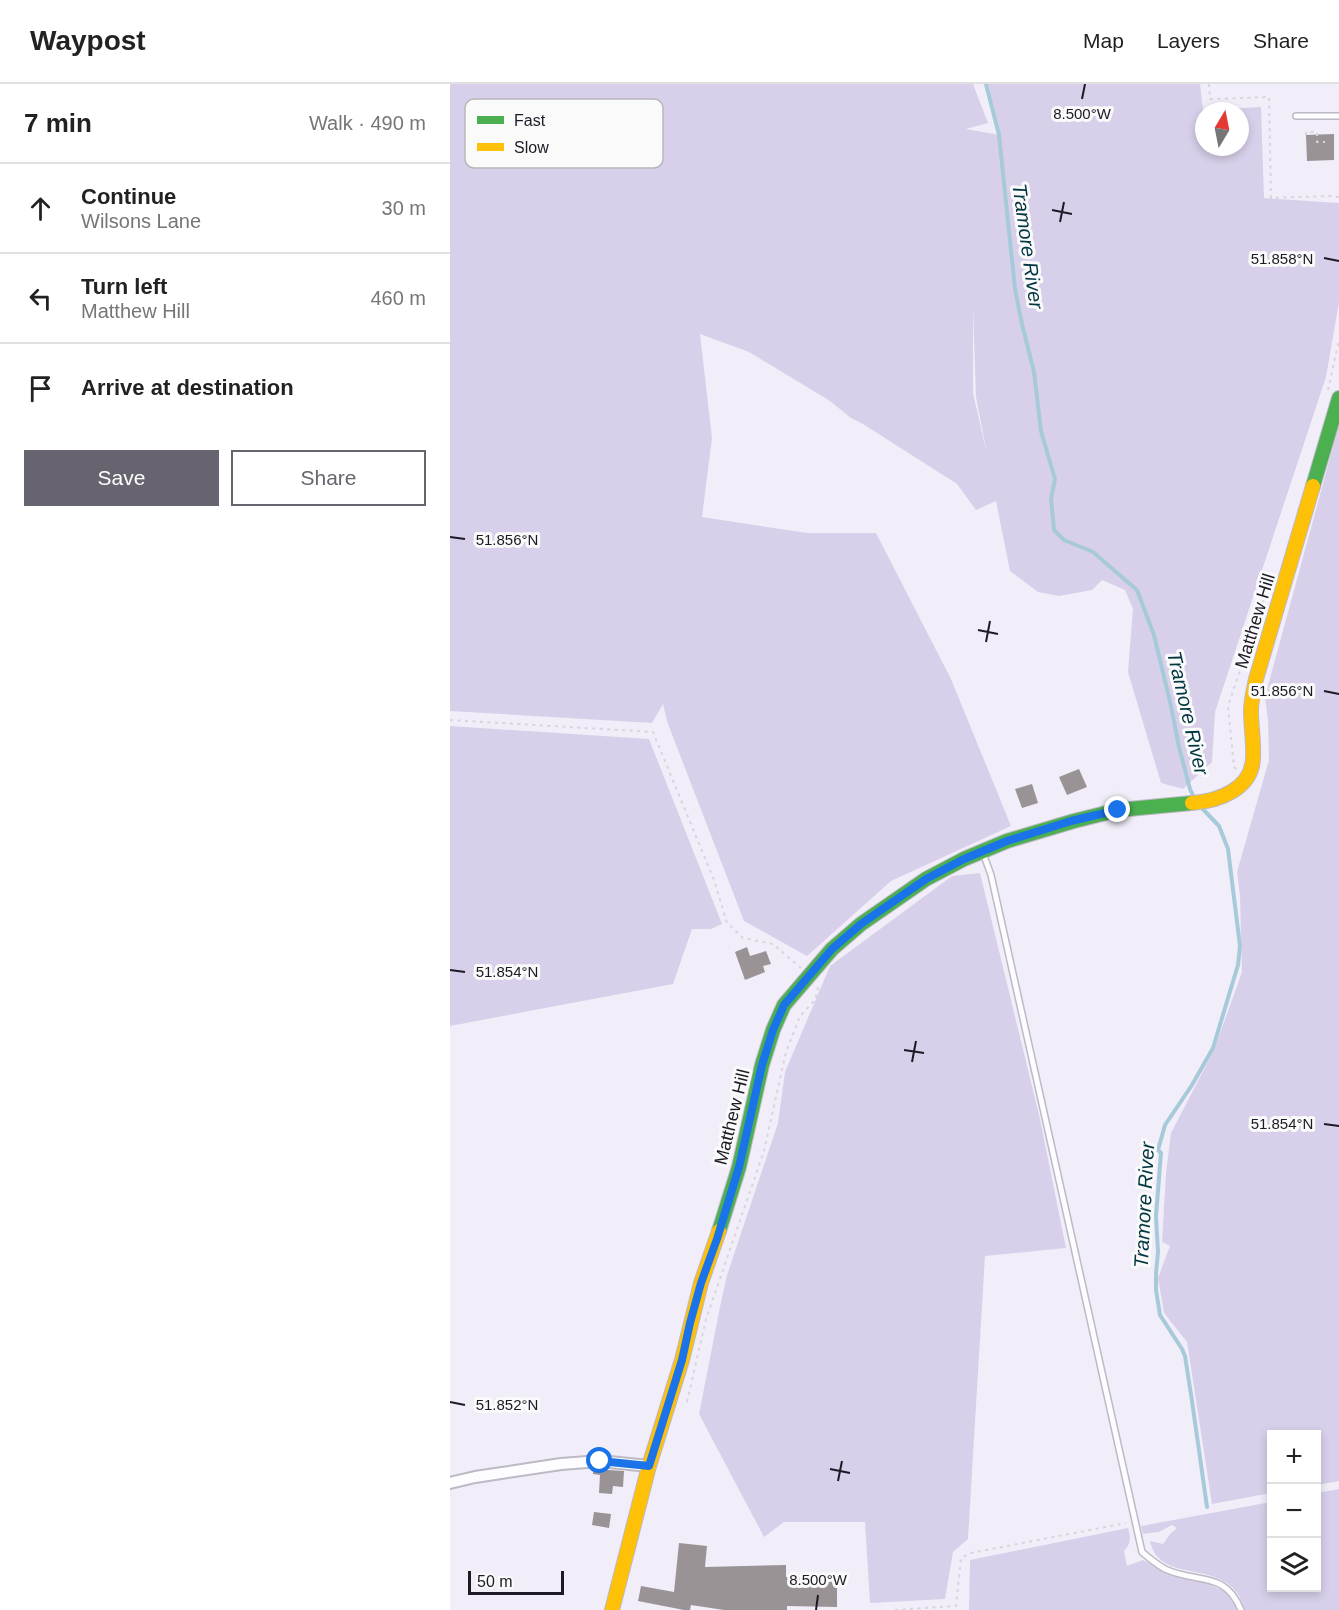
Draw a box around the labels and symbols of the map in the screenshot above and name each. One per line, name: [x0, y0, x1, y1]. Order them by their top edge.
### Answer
legend: [465, 99, 663, 168]
north arrow: [1195, 102, 1249, 156]
text: 8.500°W: [1053, 105, 1112, 122]
text: Fast: [514, 112, 546, 129]
text: Slow: [514, 139, 549, 156]
water label: Tramore River: [1008, 182, 1048, 311]
text: 51.858°N: [1251, 250, 1313, 267]
text: 51.856°N: [476, 531, 538, 548]
street label: Matthew Hill: [1231, 571, 1279, 671]
water label: Tramore River: [1163, 649, 1213, 778]
text: 51.856°N: [1251, 682, 1313, 699]
route end: [1104, 796, 1130, 822]
text: 51.854°N: [476, 963, 538, 980]
street label: Matthew Hill: [710, 1067, 754, 1167]
text: 51.854°N: [1251, 1115, 1313, 1132]
water label: Tramore River: [1130, 1140, 1158, 1269]
text: 51.852°N: [476, 1396, 538, 1413]
route start: [586, 1447, 612, 1473]
scale bar: [468, 1568, 564, 1596]
text: 8.500°W: [789, 1571, 848, 1588]

